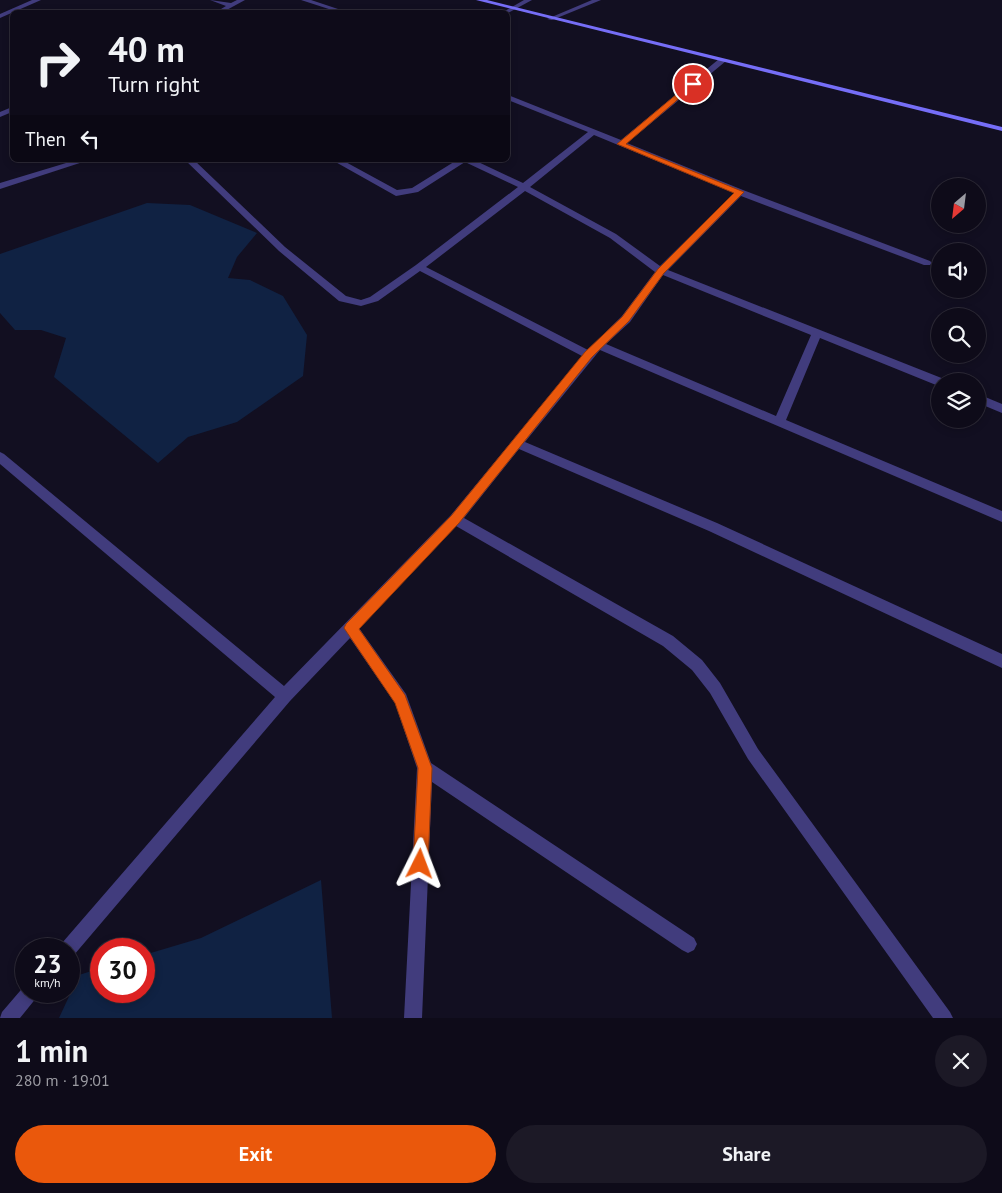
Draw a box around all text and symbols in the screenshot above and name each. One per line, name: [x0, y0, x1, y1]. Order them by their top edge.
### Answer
text: 40 m: [108, 26, 185, 72]
icon: right: [25, 30, 90, 95]
pin: [672, 63, 714, 105]
text: Turn right: [108, 70, 200, 98]
icon: arrive: [679, 70, 707, 98]
icon: left: [76, 125, 104, 153]
text: Then: [25, 127, 66, 151]
north arrow: [931, 178, 986, 232]
map controls: [931, 178, 986, 428]
button: sound: [931, 243, 986, 298]
button: search: [931, 308, 986, 363]
button: layers: [931, 373, 986, 428]
position arrow: [393, 837, 445, 889]
speed limit sign: 30: [90, 938, 155, 1003]
text: 23: [33, 948, 62, 980]
text: km/h: [34, 975, 61, 990]
text: 1 min: [15, 1031, 88, 1070]
button: close: [935, 1035, 987, 1087]
text: 280 m · 19:01: [15, 1070, 110, 1090]
button: Exit: [15, 1125, 496, 1183]
button: Share: [506, 1125, 987, 1183]

